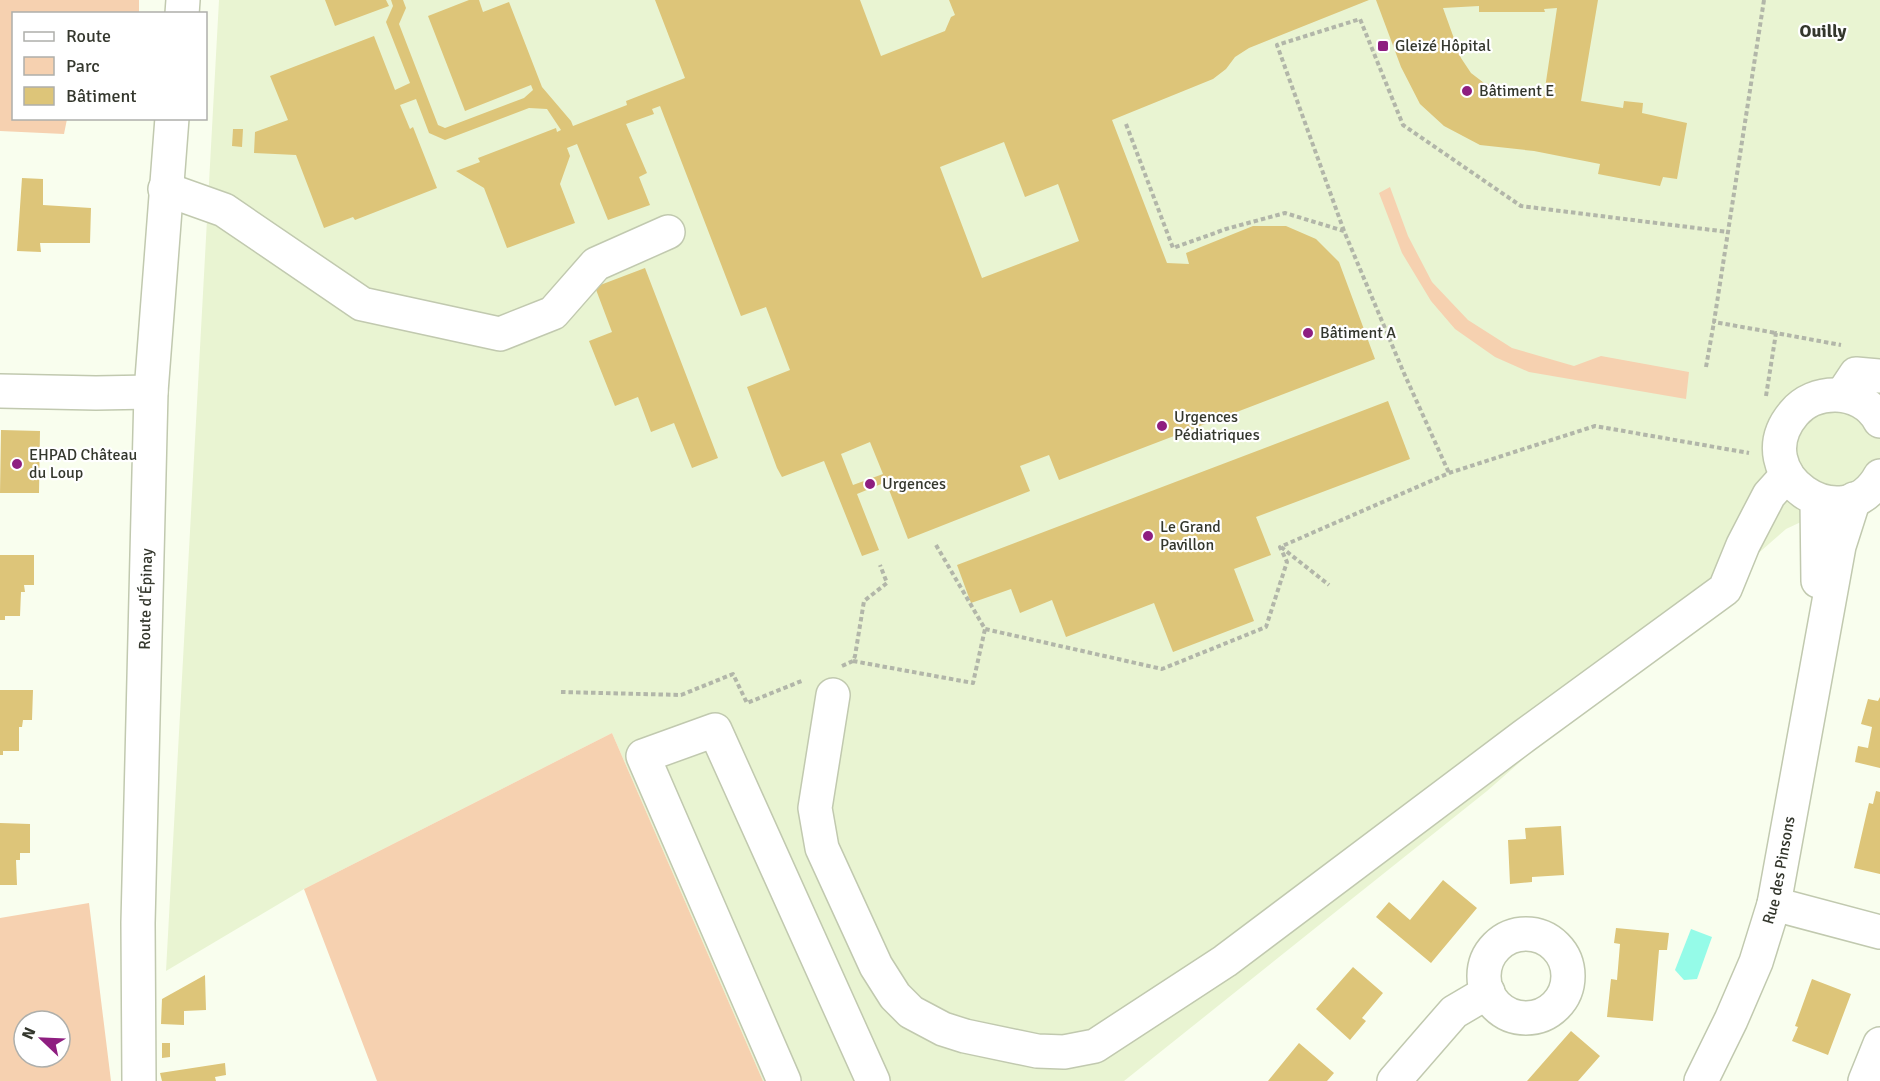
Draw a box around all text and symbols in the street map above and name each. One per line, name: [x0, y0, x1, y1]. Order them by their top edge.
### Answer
legend: [12, 12, 207, 120]
district label: Ouilly: [1799, 20, 1847, 42]
text: Route: [66, 25, 111, 47]
place label: Gleizé Hôpital: [1395, 36, 1491, 56]
marker: Gleizé Hôpital: [1376, 39, 1390, 53]
text: Parc: [66, 55, 100, 77]
place label: Bâtiment E: [1479, 81, 1554, 101]
marker: Bâtiment E: [1460, 84, 1474, 98]
text: Bâtiment: [66, 85, 137, 107]
place label: Bâtiment A: [1320, 323, 1396, 343]
marker: Bâtiment A: [1301, 326, 1315, 340]
place label: Urgences Pédiatriques: [1174, 407, 1260, 445]
marker: Urgences Pédiatriques: [1155, 419, 1169, 433]
place label: EHPAD Château du Loup: [29, 445, 137, 483]
marker: EHPAD Château du Loup: [10, 457, 24, 471]
place label: Urgences: [882, 474, 946, 494]
marker: Urgences: [863, 477, 877, 491]
place label: Le Grand Pavillon: [1160, 517, 1221, 555]
marker: Le Grand Pavillon: [1141, 529, 1155, 543]
street label: Route d'Épinay: [135, 548, 157, 650]
street label: Rue des Pinsons: [1758, 815, 1800, 927]
north arrow: [12, 1009, 72, 1069]
text: N: [18, 1024, 40, 1043]

